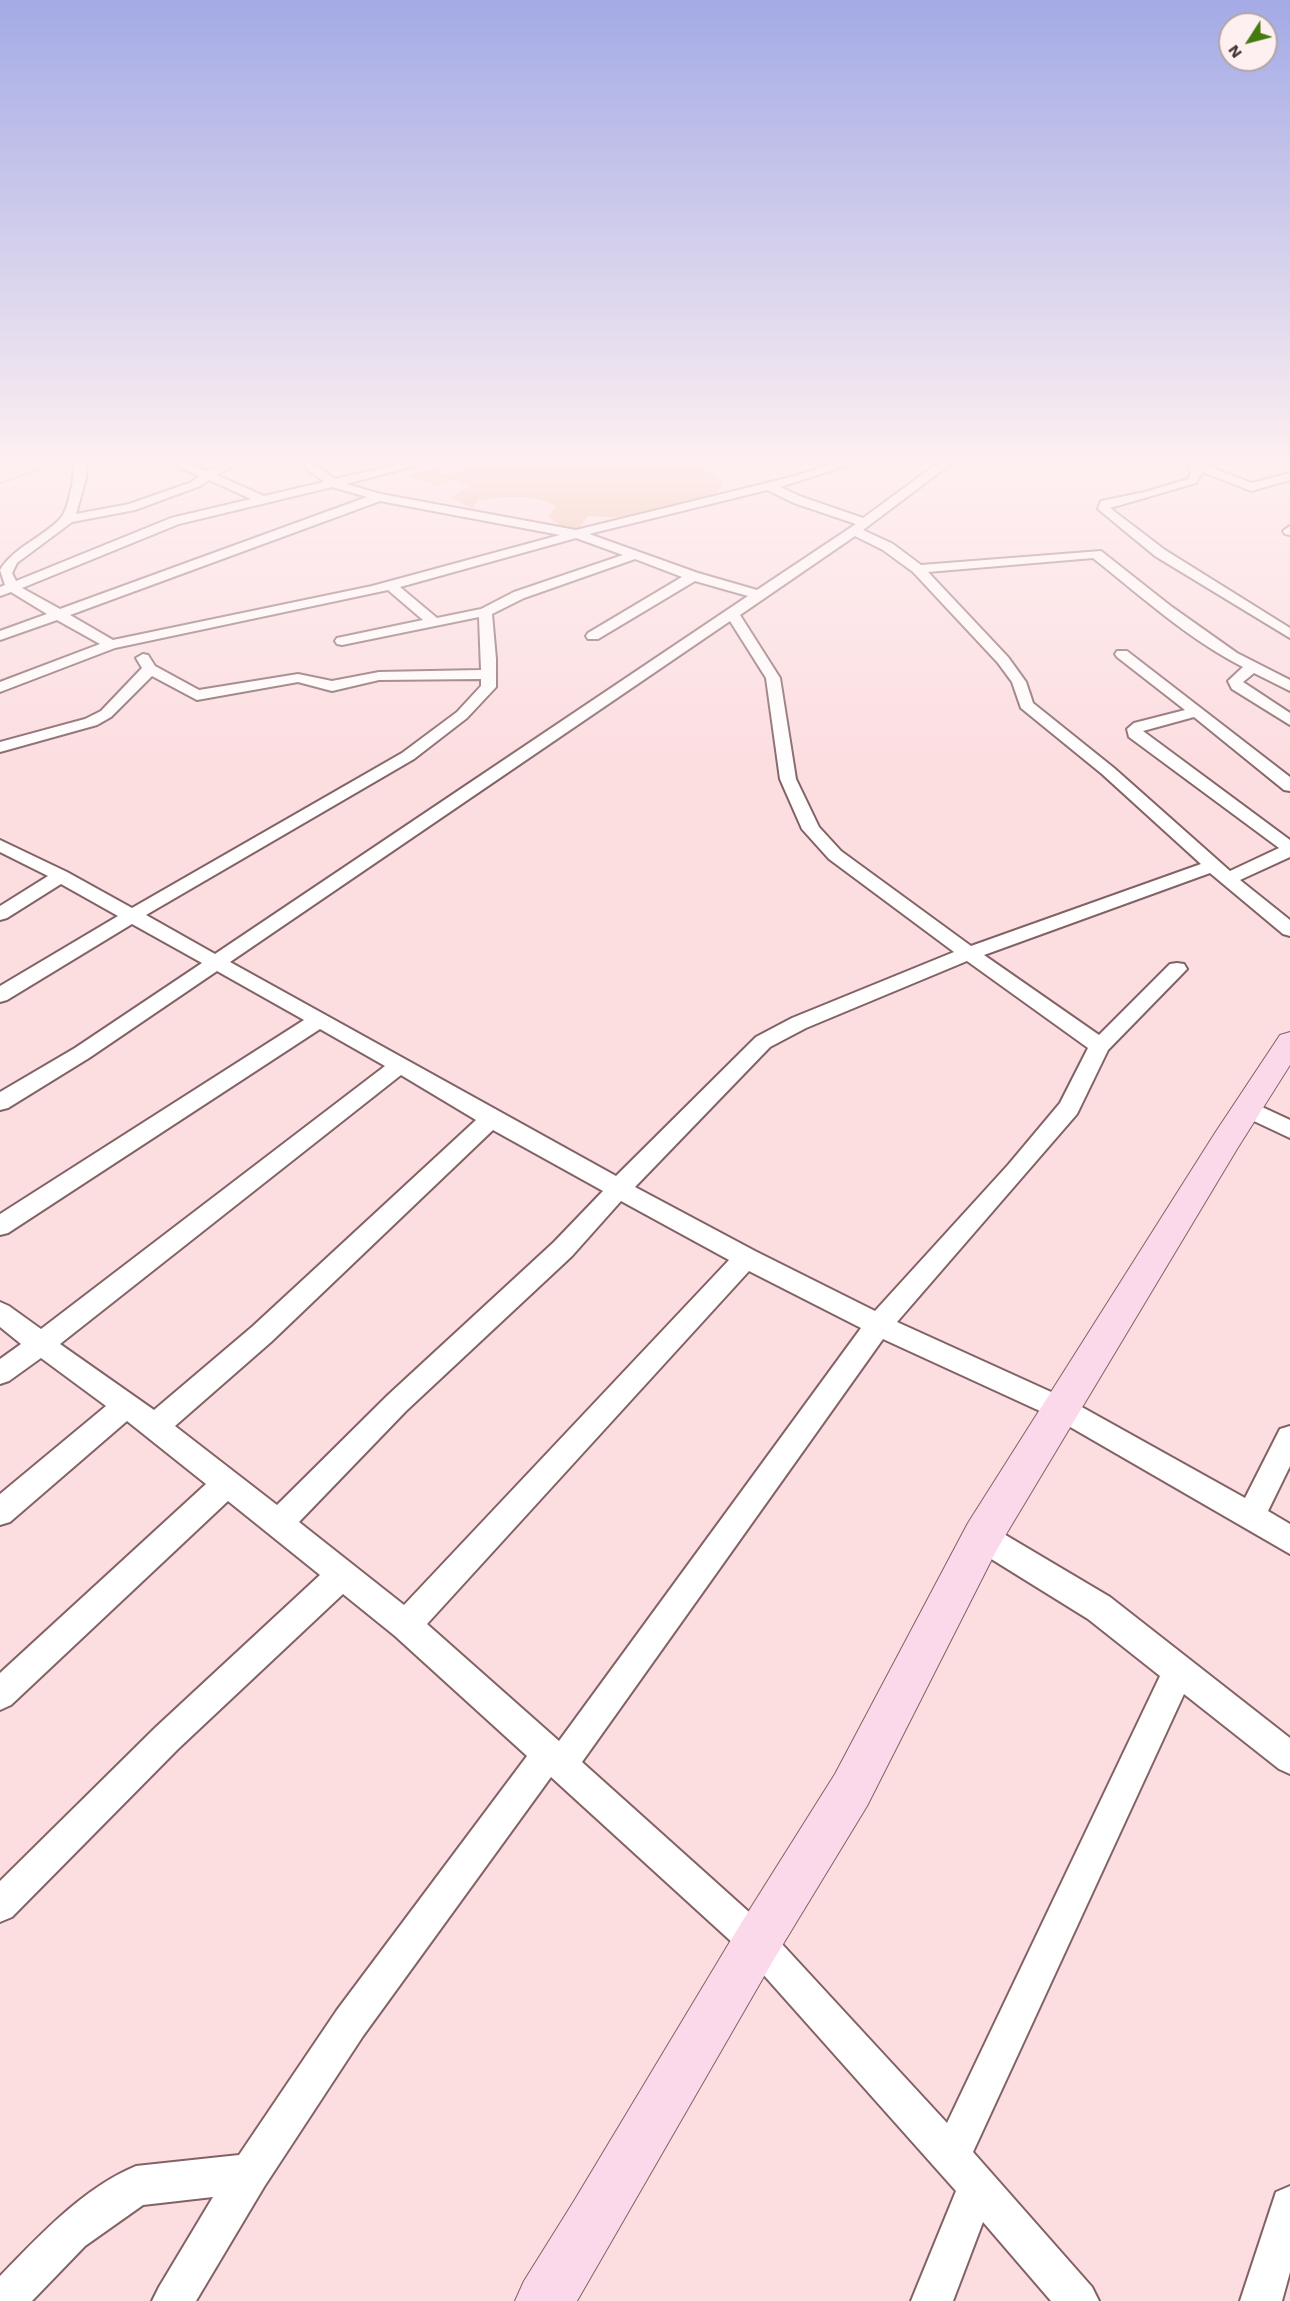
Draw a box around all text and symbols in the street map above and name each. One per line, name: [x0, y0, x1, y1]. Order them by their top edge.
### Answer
north arrow: [1218, 12, 1278, 72]
text: N: [1223, 41, 1246, 62]

